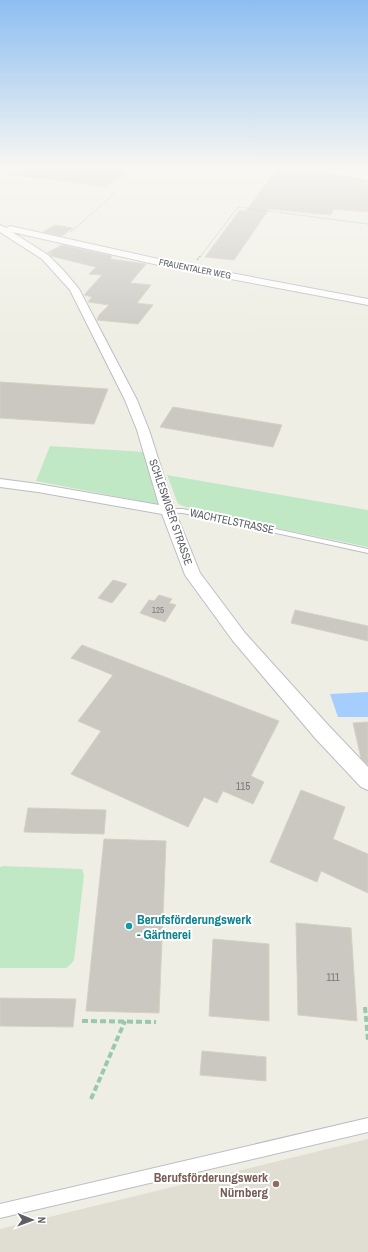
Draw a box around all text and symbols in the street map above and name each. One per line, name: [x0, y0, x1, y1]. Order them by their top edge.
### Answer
street label: FRAUENTALER WEG: [158, 256, 232, 282]
street label: SCHLESWIGER STRASSE: [146, 457, 196, 567]
street label: WACHTELSTRASSE: [189, 505, 275, 537]
house number: 125: [152, 604, 164, 616]
house number: 115: [236, 779, 250, 793]
place label: Berufsförderungswerk - Gärtnerei: [137, 911, 251, 943]
marker: Berufsförderungswerk - Gärtnerei: [124, 921, 134, 931]
house number: 111: [326, 970, 340, 984]
place label: Berufsförderungswerk Nürnberg: [154, 1169, 268, 1201]
marker: Berufsförderungswerk Nürnberg: [271, 1179, 281, 1189]
north arrow: [12, 1200, 52, 1240]
text: N: [35, 1217, 49, 1224]

